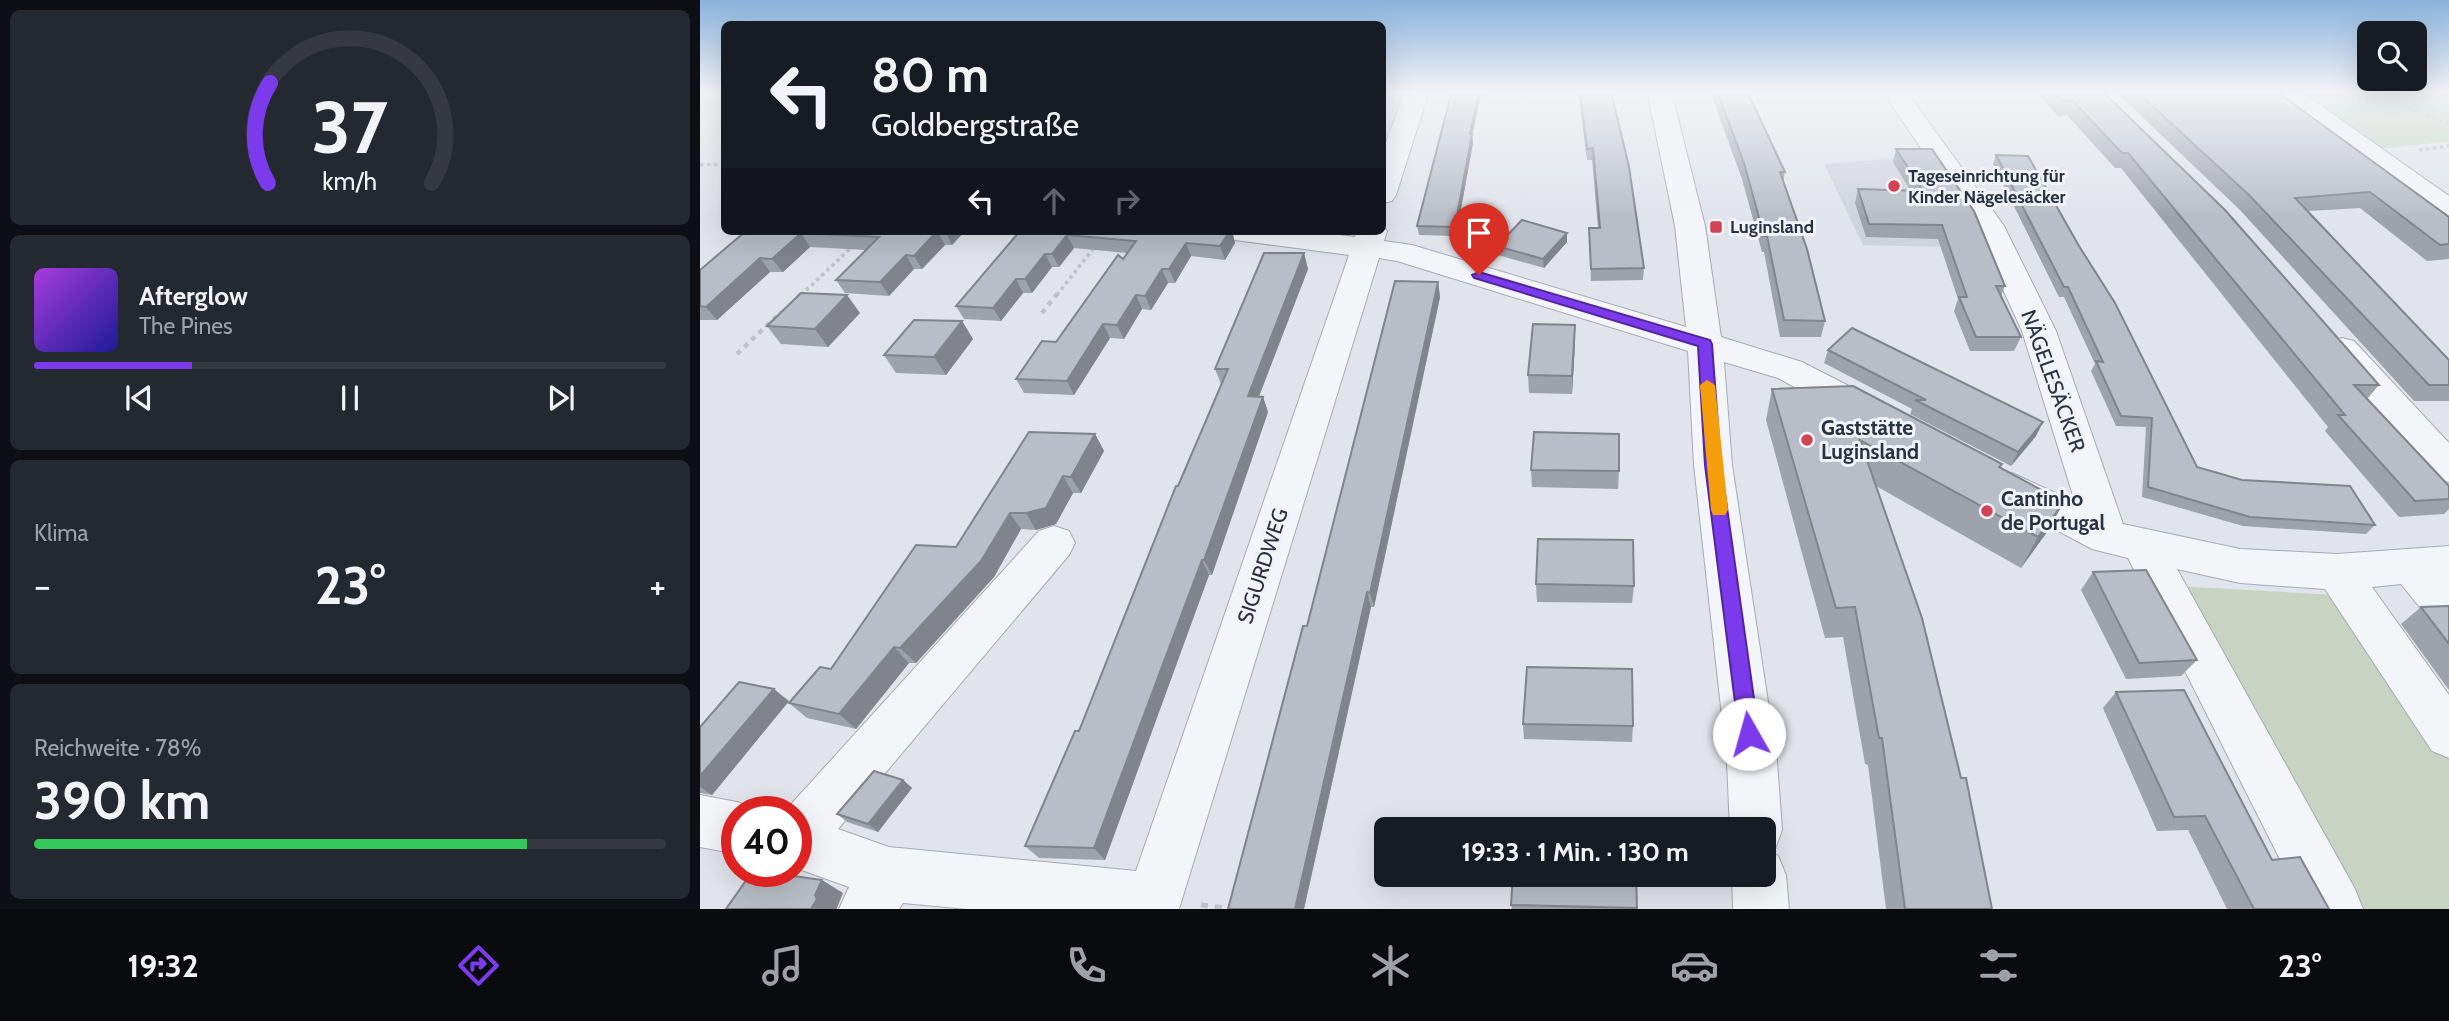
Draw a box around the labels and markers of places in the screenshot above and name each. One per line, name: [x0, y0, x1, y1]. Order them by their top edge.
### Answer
place label: Tageseinrichtung für Kinder Nägelesäcker: [1908, 165, 2066, 208]
marker: Tageseinrichtung für Kinder Nägelesäcker: [1886, 178, 1902, 194]
pin: [1449, 203, 1509, 275]
place label: Luginsland: [1730, 216, 1814, 238]
marker: Luginsland: [1708, 219, 1724, 235]
place label: Gaststätte Luginsland: [1821, 415, 1919, 464]
marker: Gaststätte Luginsland: [1799, 432, 1815, 448]
place label: Cantinho de Portugal: [2001, 486, 2105, 535]
marker: Cantinho de Portugal: [1979, 503, 1995, 519]

